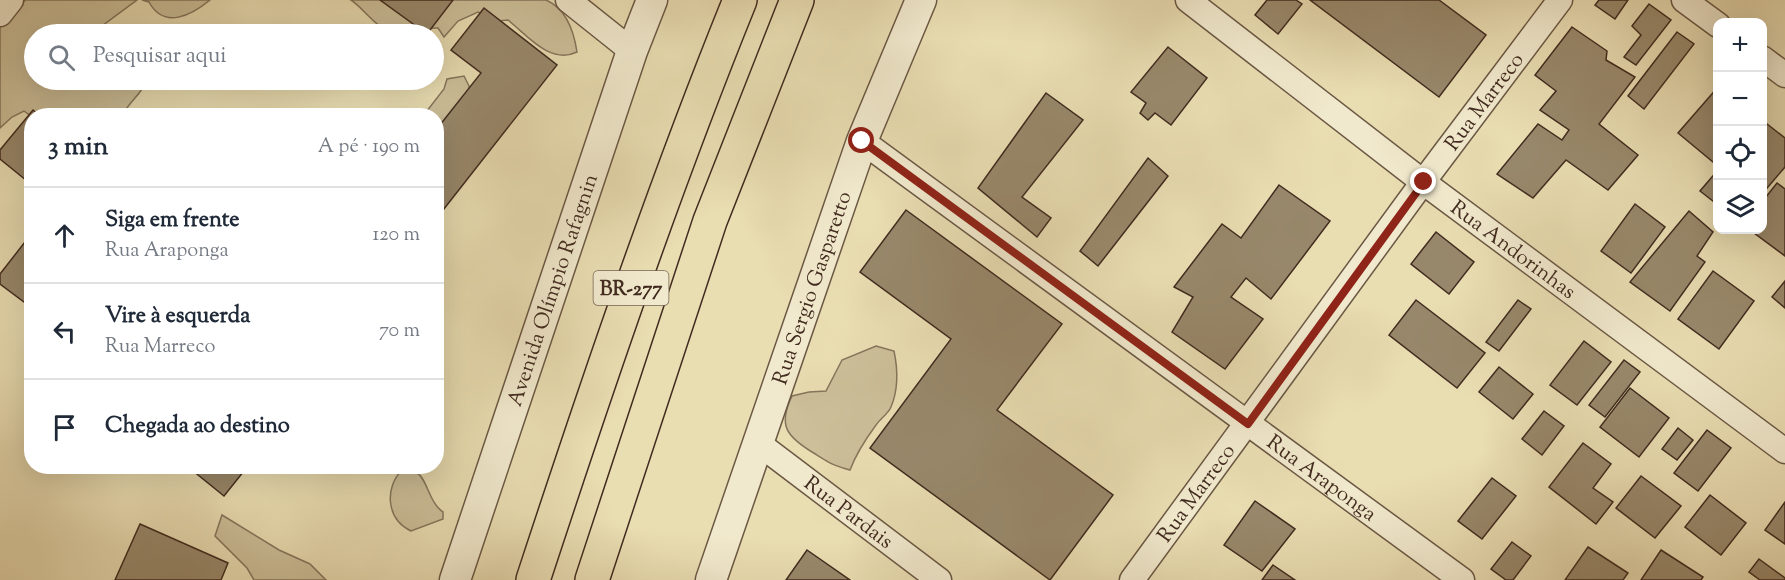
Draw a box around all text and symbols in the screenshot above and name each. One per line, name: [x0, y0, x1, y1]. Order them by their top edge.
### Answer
map controls: [1713, 18, 1767, 234]
button: +: [1713, 18, 1767, 72]
search box: [24, 24, 444, 90]
icon: search: [45, 41, 78, 74]
text: Pesquisar aqui: [93, 41, 227, 73]
street label: Rua Marreco: [1438, 47, 1532, 158]
button: −: [1713, 72, 1767, 126]
button: locate: [1713, 126, 1767, 180]
route start: [848, 127, 874, 153]
text: 3 min: [48, 129, 108, 166]
text: A pé · 190 m: [318, 133, 420, 162]
route end: [1410, 168, 1436, 194]
street label: Avenida Olímpio Rafagnin: [501, 170, 607, 411]
button: layers: [1713, 180, 1767, 234]
street label: Rua Sergio Gasparetto: [766, 188, 861, 389]
street label: Rua Andorinhas: [1443, 194, 1581, 308]
text: Siga em frente: [105, 205, 240, 237]
icon: ahead: [48, 219, 81, 252]
text: 120 m: [372, 221, 420, 250]
text: Rua Araponga: [105, 237, 229, 266]
road number: BR-277: [594, 271, 668, 305]
text: Vire à esquerda: [105, 301, 250, 333]
icon: left: [48, 315, 81, 348]
text: 70 m: [379, 317, 420, 346]
text: Rua Marreco: [105, 333, 215, 362]
icon: arrive: [48, 411, 81, 444]
text: Chegada ao destino: [105, 411, 290, 443]
street label: Rua Araponga: [1259, 429, 1382, 530]
street label: Rua Marreco: [1151, 438, 1244, 550]
street label: Rua Pardais: [797, 470, 899, 557]

